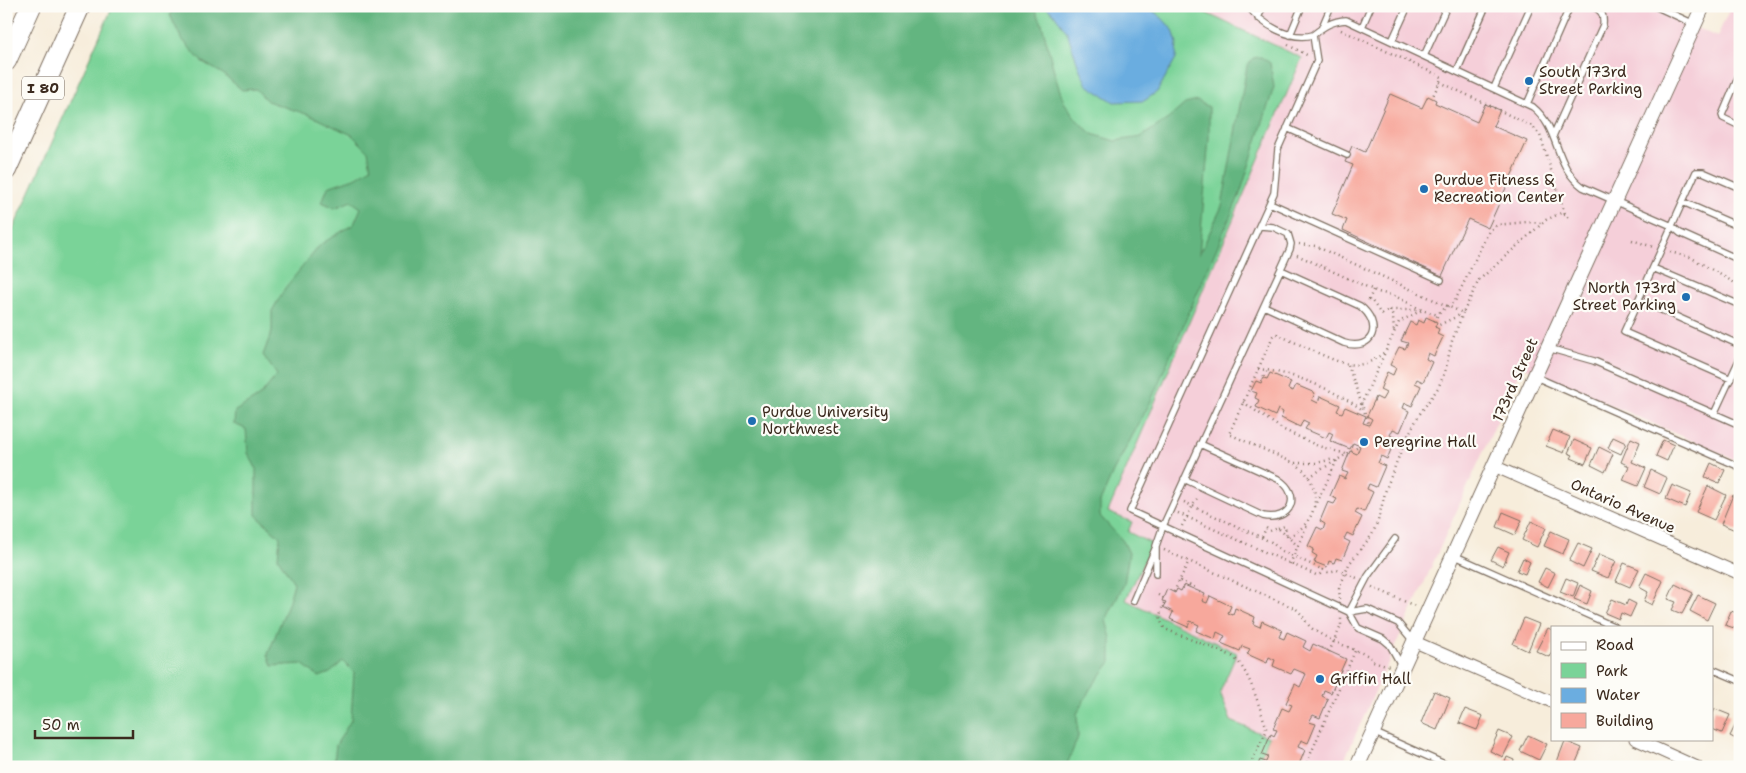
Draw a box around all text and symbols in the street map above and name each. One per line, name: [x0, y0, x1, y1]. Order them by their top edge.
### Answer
place label: South 173rd Street Parking: [1539, 62, 1642, 99]
marker: South 173rd Street Parking: [1523, 75, 1535, 87]
road number: I 80: [22, 76, 64, 100]
place label: Purdue Fitness & Recreation Center: [1434, 170, 1565, 207]
marker: Purdue Fitness & Recreation Center: [1418, 183, 1430, 195]
place label: North 173rd Street Parking: [1573, 278, 1676, 315]
marker: North 173rd Street Parking: [1680, 291, 1692, 303]
street label: 173rd Street: [1488, 335, 1542, 425]
place label: Purdue University Northwest: [762, 402, 889, 439]
marker: Purdue University Northwest: [746, 415, 758, 427]
place label: Peregrine Hall: [1374, 432, 1477, 452]
marker: Peregrine Hall: [1358, 436, 1370, 448]
street label: Ontario Avenue: [1567, 474, 1679, 538]
legend: [1551, 626, 1714, 740]
text: Road: [1596, 635, 1634, 655]
text: Park: [1596, 661, 1628, 681]
place label: Griffin Hall: [1330, 669, 1411, 689]
marker: Griffin Hall: [1314, 673, 1326, 685]
text: Water: [1596, 685, 1640, 705]
scale bar: [35, 708, 132, 740]
text: Building: [1596, 711, 1653, 731]
text: 50 m: [42, 715, 80, 735]

